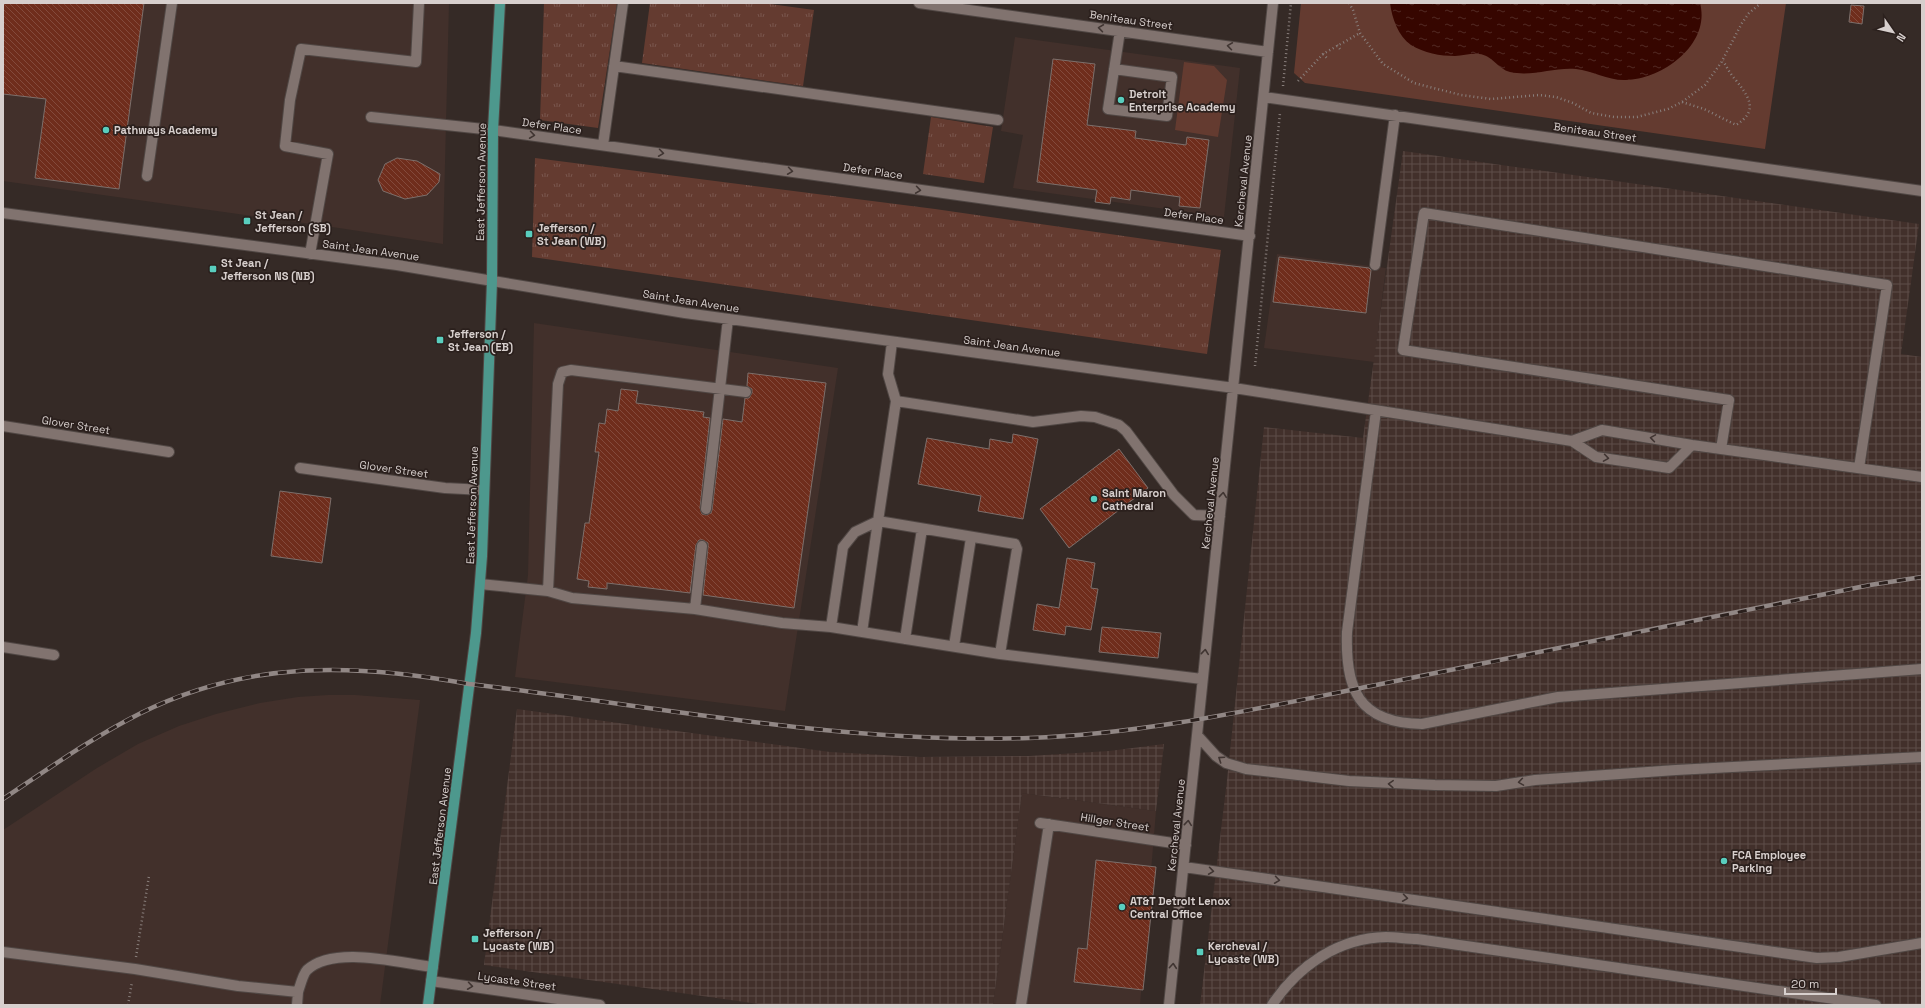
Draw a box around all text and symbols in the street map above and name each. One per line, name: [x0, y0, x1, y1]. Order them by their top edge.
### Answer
street label: Beniteau Street: [1088, 7, 1174, 33]
north arrow: [1873, 12, 1913, 52]
one-way arrow: [1098, 24, 1104, 33]
text: N: [1893, 31, 1909, 45]
one-way arrow: [1227, 42, 1233, 51]
place label: Detroit Enterprise Academy: [1129, 87, 1235, 114]
marker: Detroit Enterprise Academy: [1116, 95, 1126, 105]
street label: Defer Place: [521, 115, 583, 137]
street label: Beniteau Street: [1552, 119, 1638, 145]
place label: Pathways Academy: [114, 123, 217, 137]
street label: East Jefferson Avenue: [473, 123, 489, 241]
marker: Pathways Academy: [101, 125, 111, 135]
one-way arrow: [529, 130, 535, 139]
street label: Kercheval Avenue: [1231, 134, 1255, 228]
one-way arrow: [658, 149, 664, 158]
street label: Defer Place: [842, 160, 904, 182]
one-way arrow: [786, 166, 793, 175]
one-way arrow: [915, 185, 921, 194]
street label: Defer Place: [1163, 205, 1225, 227]
place label: St Jean / Jefferson (SB): [255, 208, 331, 236]
marker: St Jean / Jefferson (SB): [242, 216, 252, 226]
place label: Jefferson / St Jean (WB): [537, 221, 606, 249]
marker: Jefferson / St Jean (WB): [524, 229, 534, 239]
street label: Saint Jean Avenue: [322, 236, 420, 264]
place label: St Jean / Jefferson NS (NB): [221, 256, 314, 284]
marker: St Jean / Jefferson NS (NB): [208, 264, 218, 274]
street label: Saint Jean Avenue: [642, 286, 740, 316]
place label: Jefferson / St Jean (EB): [448, 327, 513, 355]
street label: Saint Jean Avenue: [963, 332, 1061, 360]
marker: Jefferson / St Jean (EB): [435, 335, 445, 345]
street label: Glover Street: [41, 413, 111, 437]
one-way arrow: [1650, 434, 1656, 443]
street label: East Jefferson Avenue: [463, 446, 481, 564]
one-way arrow: [1603, 453, 1609, 462]
street label: Kercheval Avenue: [1198, 456, 1222, 550]
street label: Glover Street: [359, 457, 429, 481]
place label: Saint Maron Cathedral: [1102, 486, 1166, 513]
one-way arrow: [1218, 492, 1227, 498]
marker: Saint Maron Cathedral: [1089, 494, 1099, 504]
one-way arrow: [1201, 649, 1210, 655]
one-way arrow: [1218, 756, 1225, 764]
street label: East Jefferson Avenue: [426, 767, 454, 885]
one-way arrow: [1518, 777, 1524, 786]
street label: Kercheval Avenue: [1164, 778, 1188, 872]
one-way arrow: [1388, 780, 1394, 788]
street label: Hillger Street: [1080, 810, 1150, 834]
one-way arrow: [1184, 820, 1193, 826]
place label: FCA Employee Parking: [1732, 848, 1806, 875]
marker: FCA Employee Parking: [1719, 856, 1729, 866]
one-way arrow: [1208, 866, 1214, 875]
one-way arrow: [1274, 875, 1280, 884]
one-way arrow: [1402, 893, 1408, 902]
place label: AT&T Detroit Lenox Central Office: [1130, 894, 1231, 921]
marker: AT&T Detroit Lenox Central Office: [1117, 902, 1127, 912]
place label: Jefferson / Lycaste (WB): [483, 926, 554, 954]
marker: Jefferson / Lycaste (WB): [470, 934, 480, 944]
place label: Kercheval / Lycaste (WB): [1208, 939, 1279, 967]
marker: Kercheval / Lycaste (WB): [1195, 947, 1205, 957]
one-way arrow: [1168, 963, 1177, 969]
street label: Lycaste Street: [477, 969, 557, 993]
scale bar: [1785, 970, 1836, 996]
text: 20 m: [1791, 976, 1819, 992]
one-way arrow: [467, 982, 473, 991]

